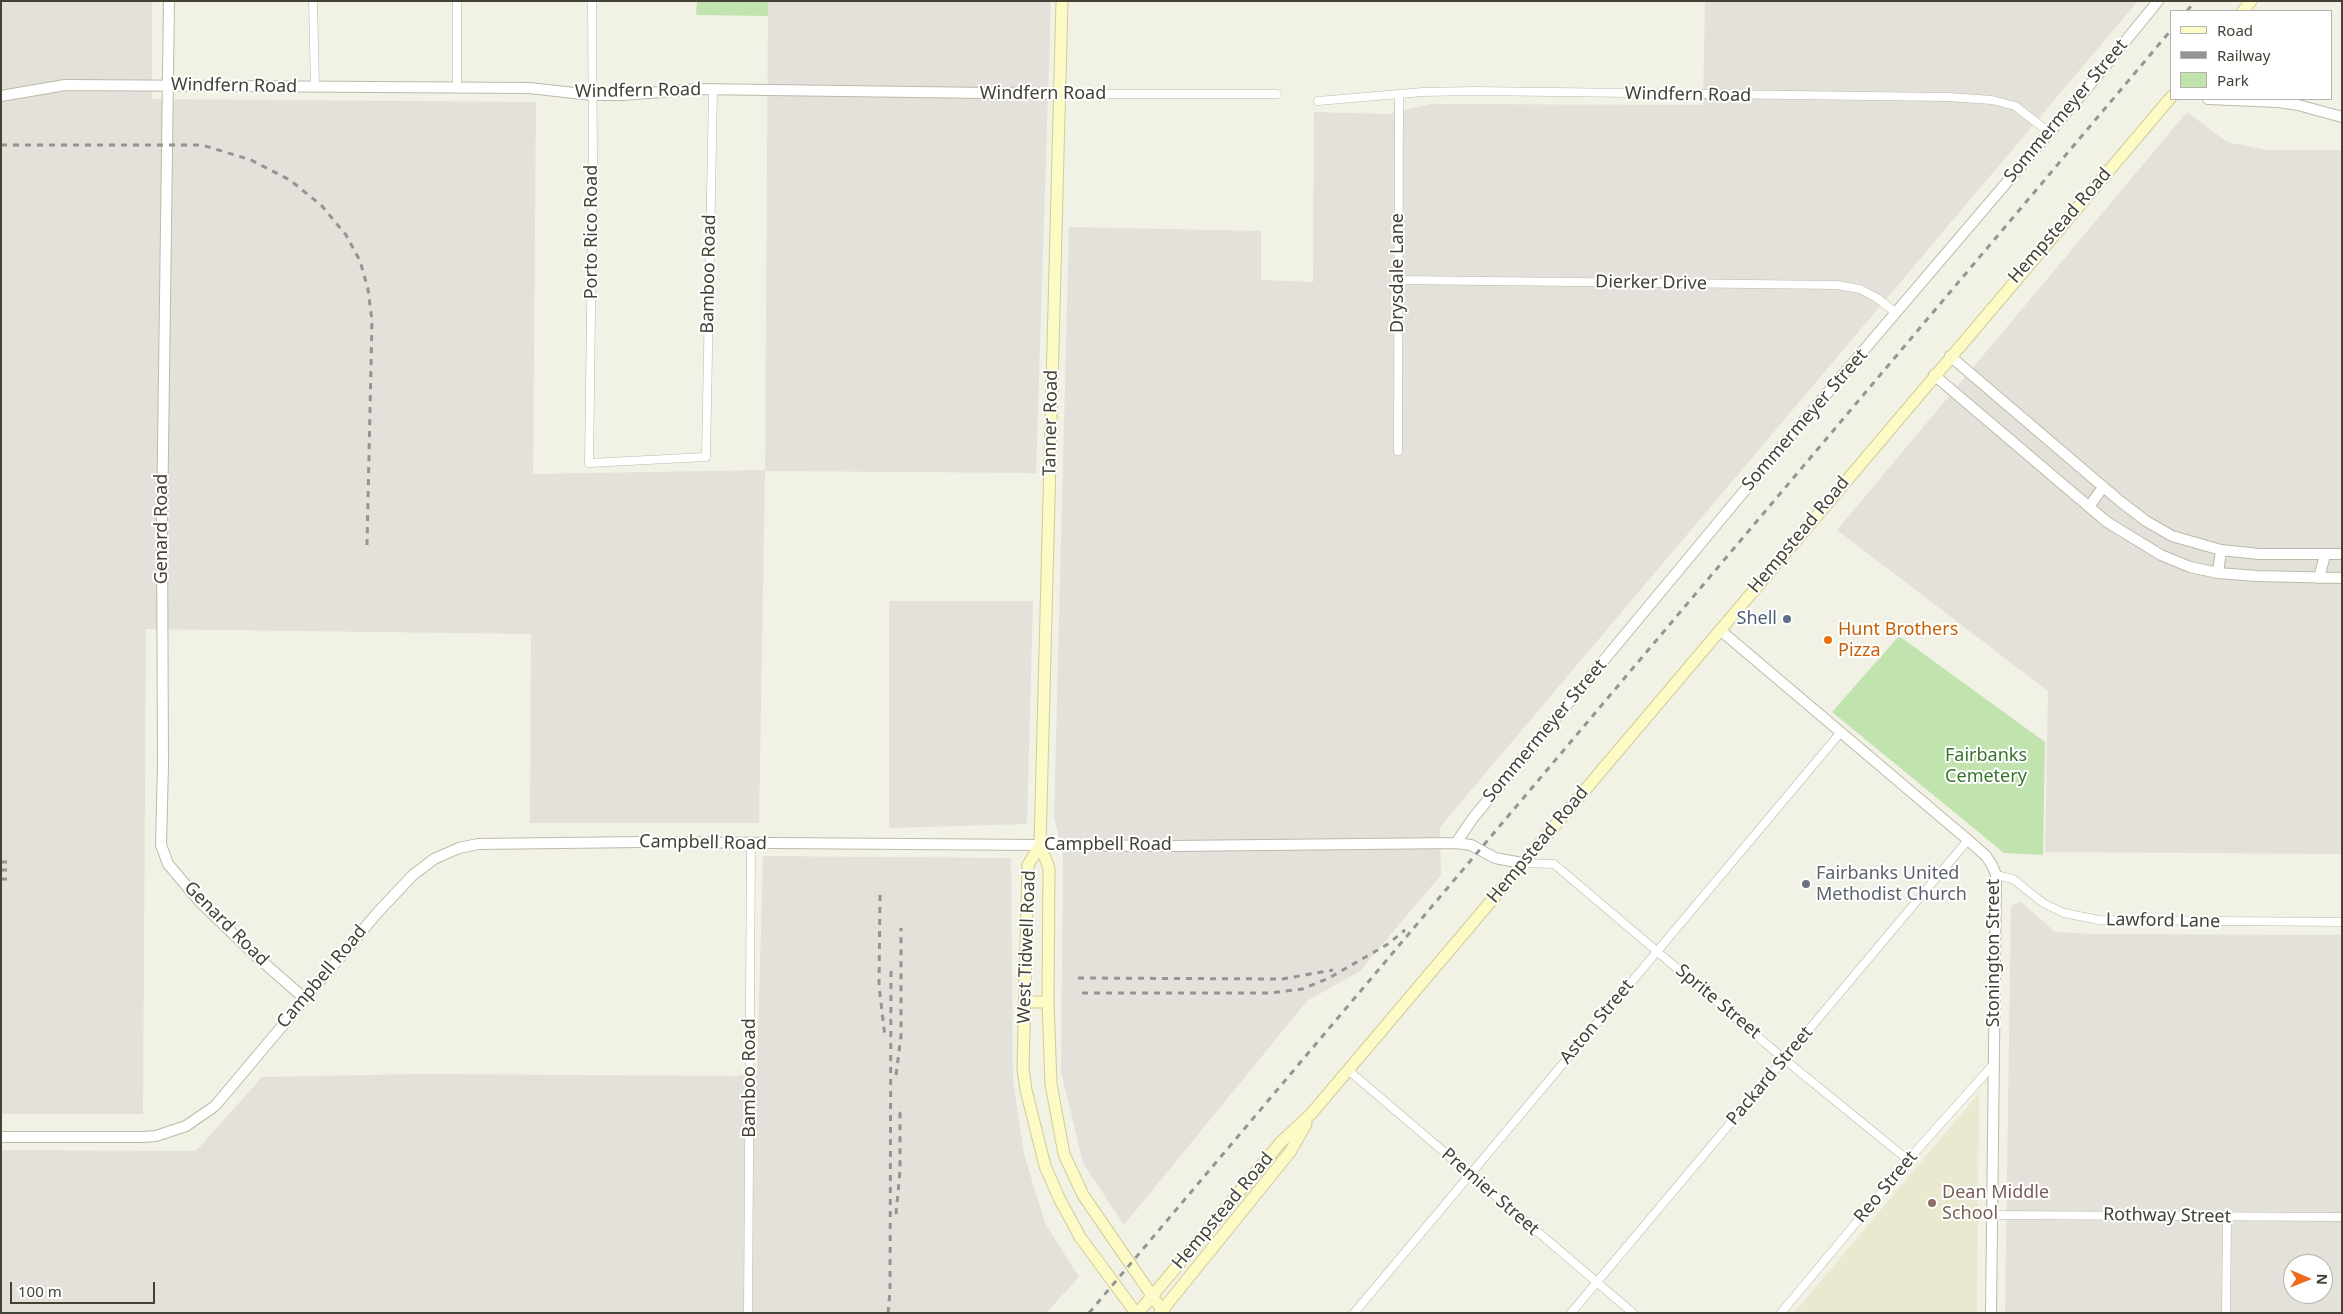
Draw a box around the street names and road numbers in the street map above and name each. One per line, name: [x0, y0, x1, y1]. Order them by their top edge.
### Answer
street label: Sommermeyer Street: [2000, 35, 2132, 187]
street label: Windfern Road: [171, 74, 297, 98]
street label: Windfern Road: [575, 79, 701, 103]
street label: Windfern Road: [980, 83, 1106, 105]
street label: Windfern Road: [1625, 83, 1751, 107]
street label: Hempstead Road: [2004, 164, 2116, 288]
street label: Porto Rico Road: [581, 165, 603, 299]
street label: Drysdale Lane: [1387, 213, 1409, 333]
street label: Bamboo Road: [697, 214, 721, 334]
street label: Dierker Drive: [1595, 271, 1707, 295]
street label: Sommermeyer Street: [1738, 345, 1872, 495]
street label: Tanner Road: [1039, 370, 1063, 476]
street label: Hempstead Road: [1744, 472, 1854, 598]
street label: Genard Road: [151, 474, 173, 584]
street label: Sommermeyer Street: [1479, 655, 1611, 807]
street label: Hempstead Road: [1483, 782, 1593, 908]
street label: Campbell Road: [639, 831, 767, 855]
street label: Campbell Road: [1044, 834, 1172, 856]
street label: West Tidwell Road: [1014, 870, 1040, 1024]
street label: Genard Road: [179, 877, 273, 971]
street label: Stonington Street: [1983, 879, 2005, 1027]
street label: Lawford Lane: [2106, 909, 2220, 933]
street label: Campbell Road: [273, 921, 371, 1033]
street label: Sprite Street: [1671, 960, 1765, 1044]
street label: Aston Street: [1555, 975, 1639, 1069]
street label: Bamboo Road: [739, 1018, 761, 1138]
street label: Packard Street: [1722, 1022, 1818, 1130]
street label: Premier Street: [1437, 1144, 1543, 1240]
street label: Reo Street: [1850, 1147, 1922, 1227]
street label: Hempstead Road: [1168, 1148, 1278, 1274]
street label: Rothway Street: [2103, 1204, 2231, 1228]

